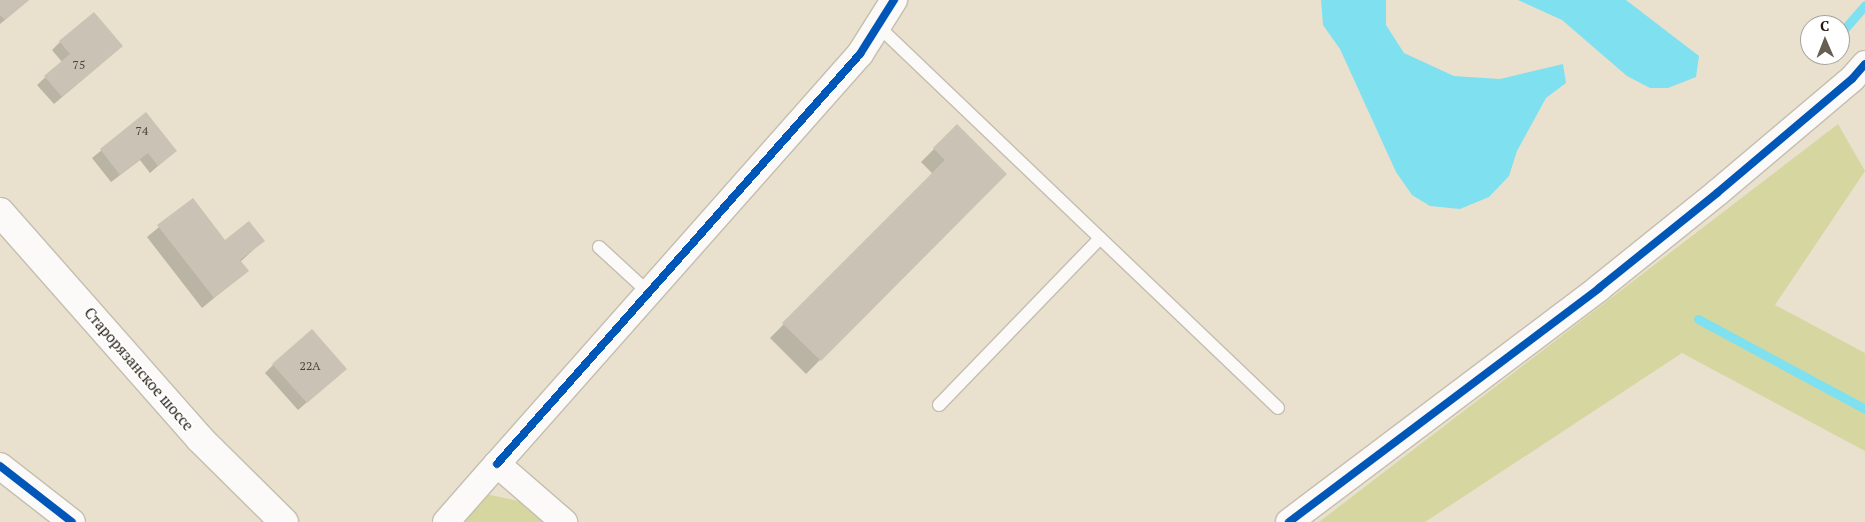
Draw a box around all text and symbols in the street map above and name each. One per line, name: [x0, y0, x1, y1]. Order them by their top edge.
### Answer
north arrow: [1800, 15, 1850, 65]
text: С: [1820, 16, 1829, 35]
house number: 75: [73, 58, 85, 72]
house number: 74: [136, 124, 148, 138]
street label: Старорязанское шоссе: [81, 304, 197, 434]
house number: 22А: [300, 359, 320, 373]

